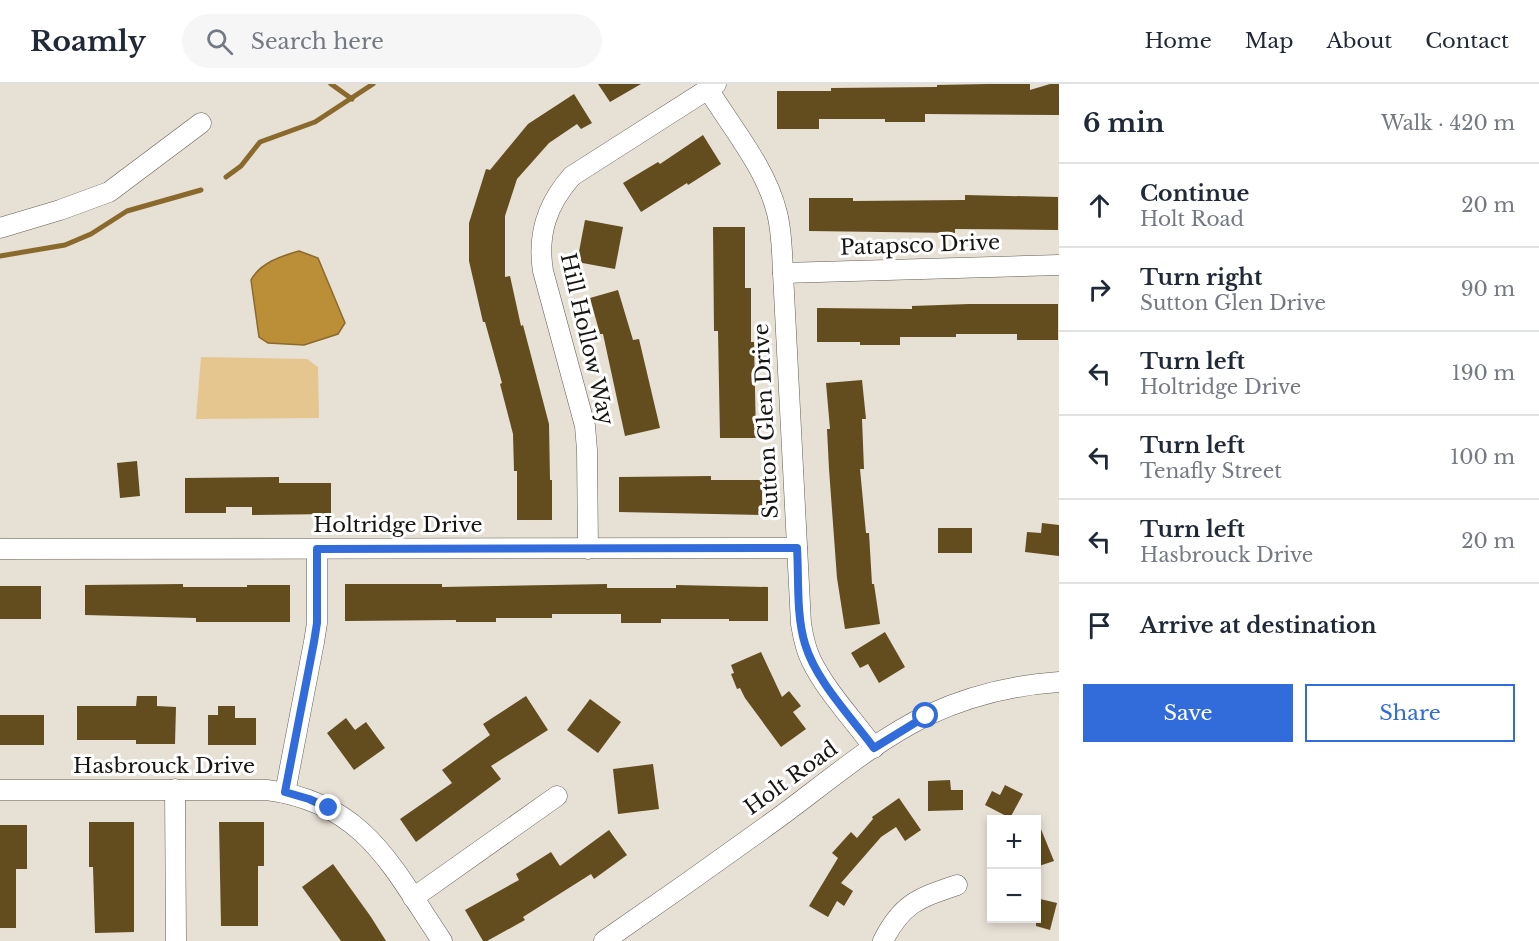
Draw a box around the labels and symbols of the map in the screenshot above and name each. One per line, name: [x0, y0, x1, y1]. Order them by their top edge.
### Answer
street label: Patapsco Drive: [839, 229, 1001, 261]
street label: Hill Hollow Way: [555, 250, 620, 428]
street label: Sutton Glen Drive: [748, 323, 784, 519]
street label: Holtridge Drive: [313, 512, 483, 538]
route start: [912, 702, 938, 728]
street label: Holt Road: [739, 735, 843, 821]
street label: Hasbrouck Drive: [73, 753, 255, 779]
route end: [315, 794, 341, 820]

